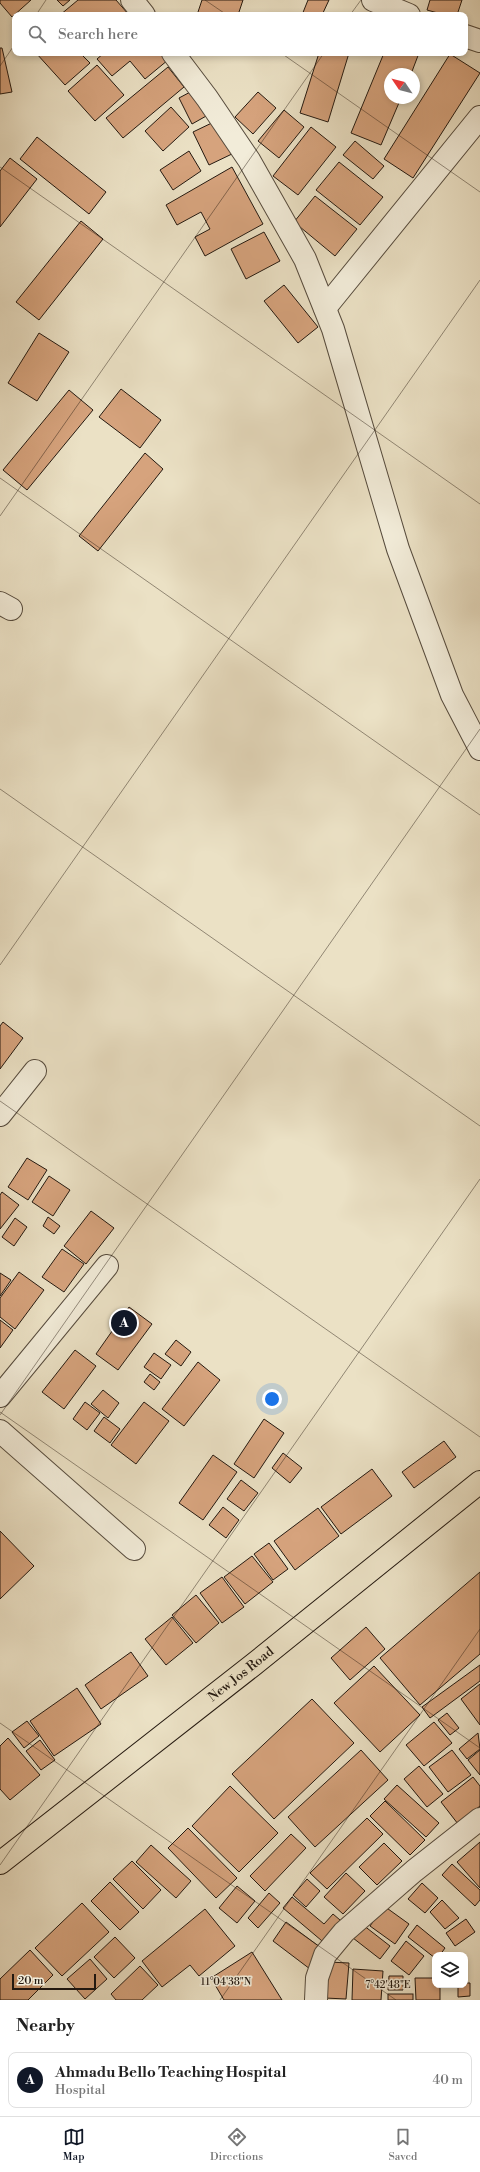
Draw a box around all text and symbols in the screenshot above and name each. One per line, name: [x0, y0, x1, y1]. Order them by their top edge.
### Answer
search box: [12, 12, 468, 56]
icon: search: [26, 23, 48, 45]
text: Search here: [58, 25, 138, 44]
north arrow: [384, 68, 420, 104]
pin: A: [111, 1308, 137, 1338]
your location: [262, 1389, 282, 1409]
street label: New Jos Road: [205, 1643, 277, 1705]
map controls: [432, 1952, 468, 1988]
button: layers: [432, 1952, 468, 1988]
scale bar: [12, 1972, 96, 1991]
text: 20 m: [18, 1974, 43, 1988]
text: 11°04'38"N: [201, 1976, 252, 1988]
text: 7°42'48"E: [365, 1979, 411, 1991]
text: Nearby: [16, 2015, 75, 2037]
text: Ahmadu Bello Teaching Hospital: [55, 2063, 286, 2082]
text: A: [25, 2072, 35, 2088]
text: 40 m: [433, 2072, 463, 2088]
text: Hospital: [55, 2082, 105, 2098]
tab: Map: [63, 2126, 85, 2164]
tab: Directions: [210, 2126, 263, 2164]
tab: Saved: [388, 2126, 417, 2164]

